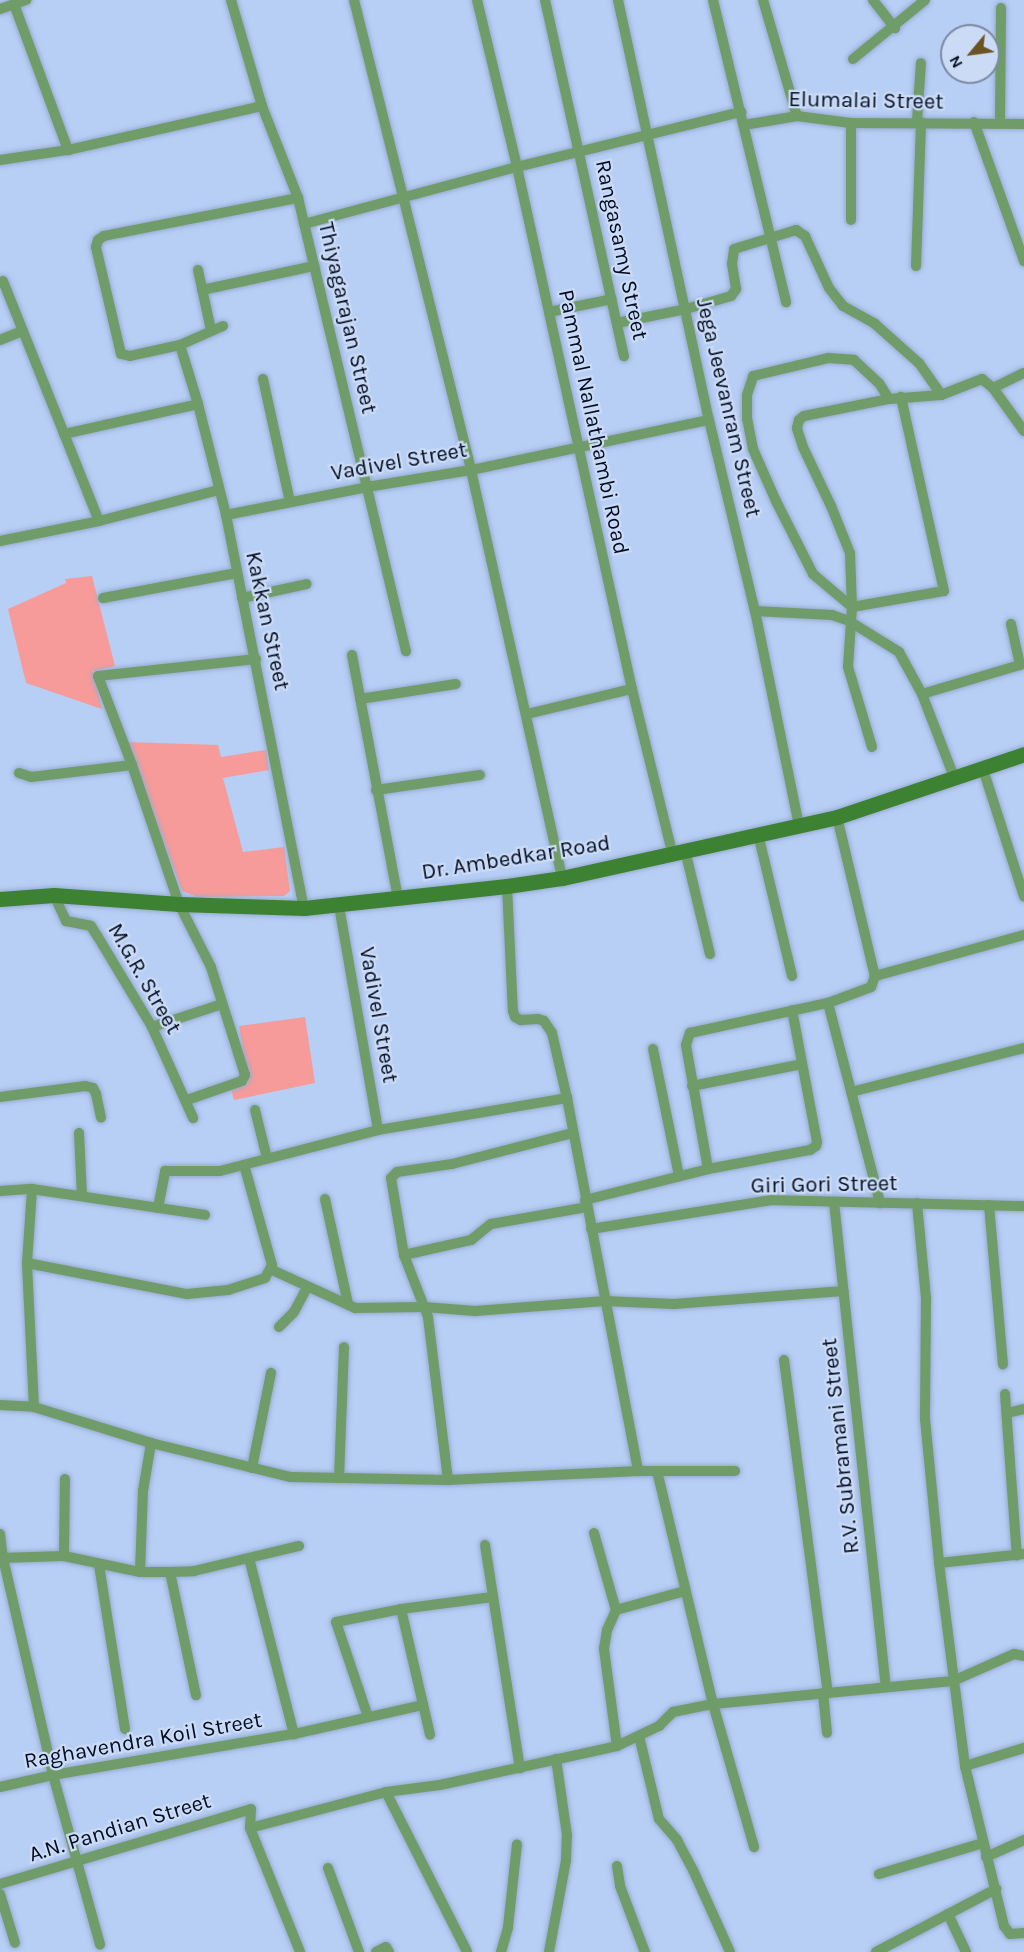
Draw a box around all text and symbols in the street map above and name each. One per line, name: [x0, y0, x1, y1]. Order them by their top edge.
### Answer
north arrow: [940, 24, 1000, 84]
text: N: [944, 52, 967, 72]
street label: Elumalai Street: [788, 86, 944, 116]
street label: Rangasamy Street: [589, 158, 653, 342]
street label: Thiyagarajan Street: [312, 220, 382, 416]
street label: Pammal Nallathambi Road: [552, 287, 634, 557]
street label: Jega Jeevanram Street: [690, 296, 766, 520]
street label: Vadivel Street: [329, 437, 469, 487]
street label: Kakkan Street: [239, 549, 295, 693]
street label: Dr. Ambedkar Road: [420, 830, 612, 886]
street label: M.G.R. Street: [102, 919, 186, 1039]
street label: Vadivel Street: [353, 945, 403, 1085]
street label: Giri Gori Street: [750, 1171, 898, 1199]
street label: R.V. Subramani Street: [817, 1337, 865, 1555]
street label: Raghavendra Koil Street: [22, 1707, 264, 1775]
street label: A.N. Pandian Street: [26, 1788, 214, 1868]

